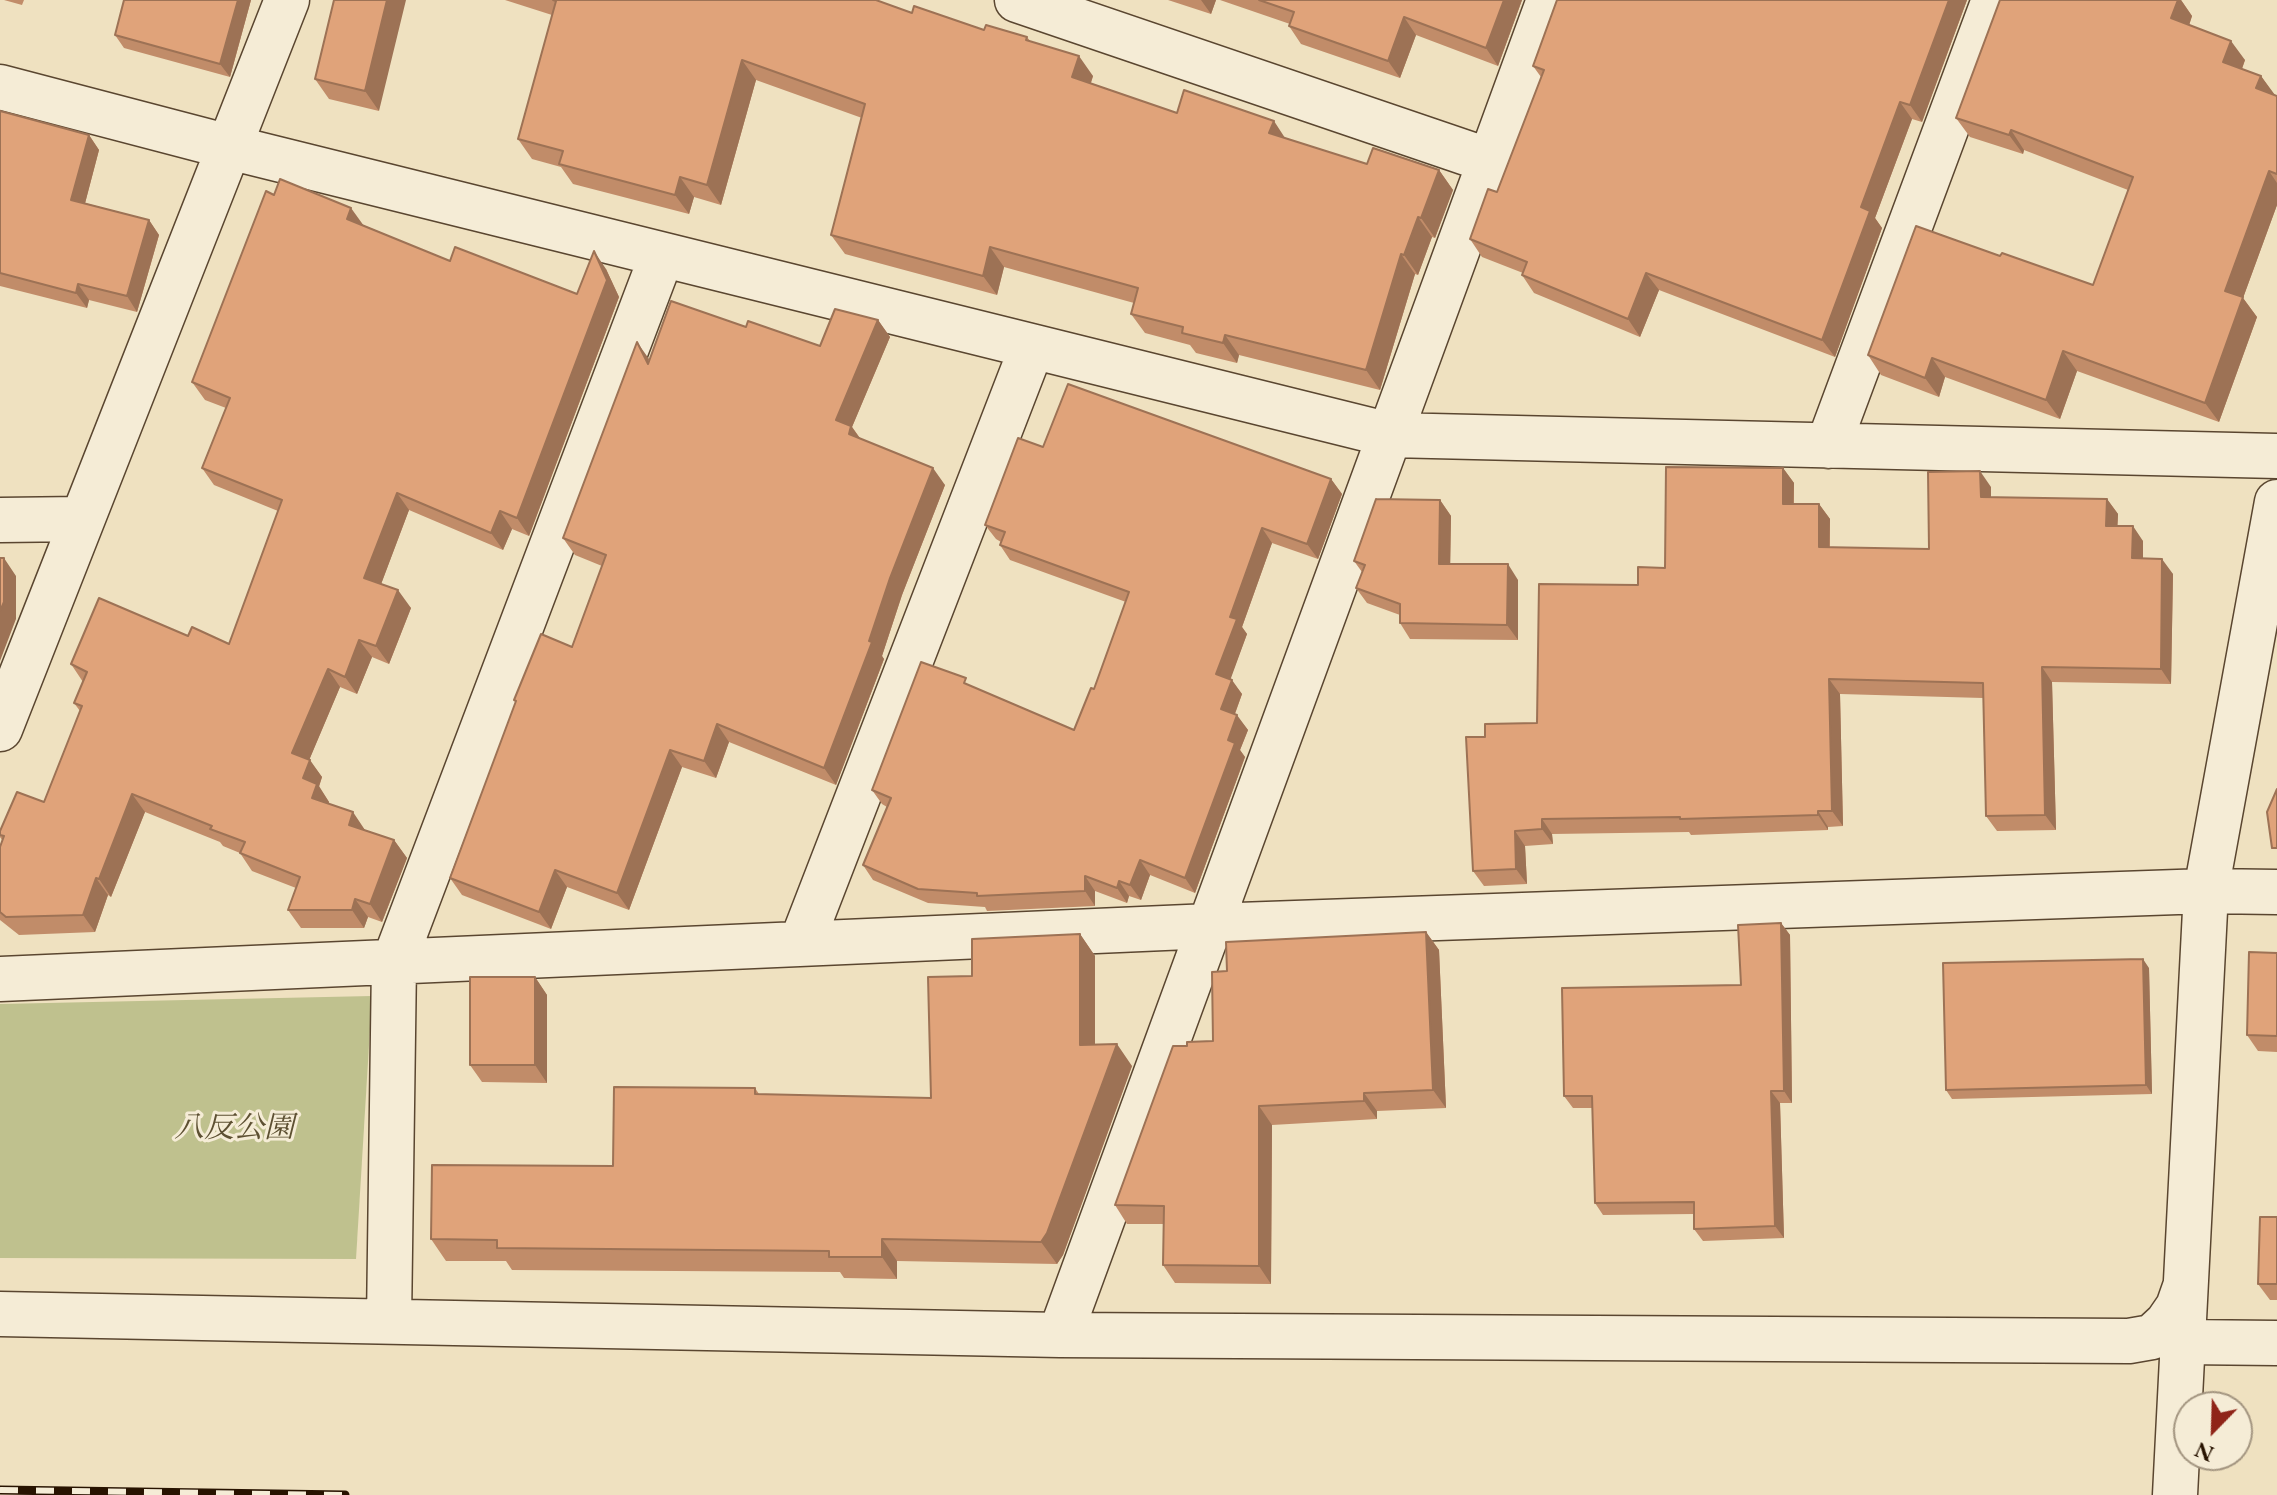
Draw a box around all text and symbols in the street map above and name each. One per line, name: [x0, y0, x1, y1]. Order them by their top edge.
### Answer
park label: 八反公園: [174, 1111, 294, 1147]
north arrow: [2173, 1391, 2253, 1471]
text: N: [2190, 1435, 2218, 1469]

